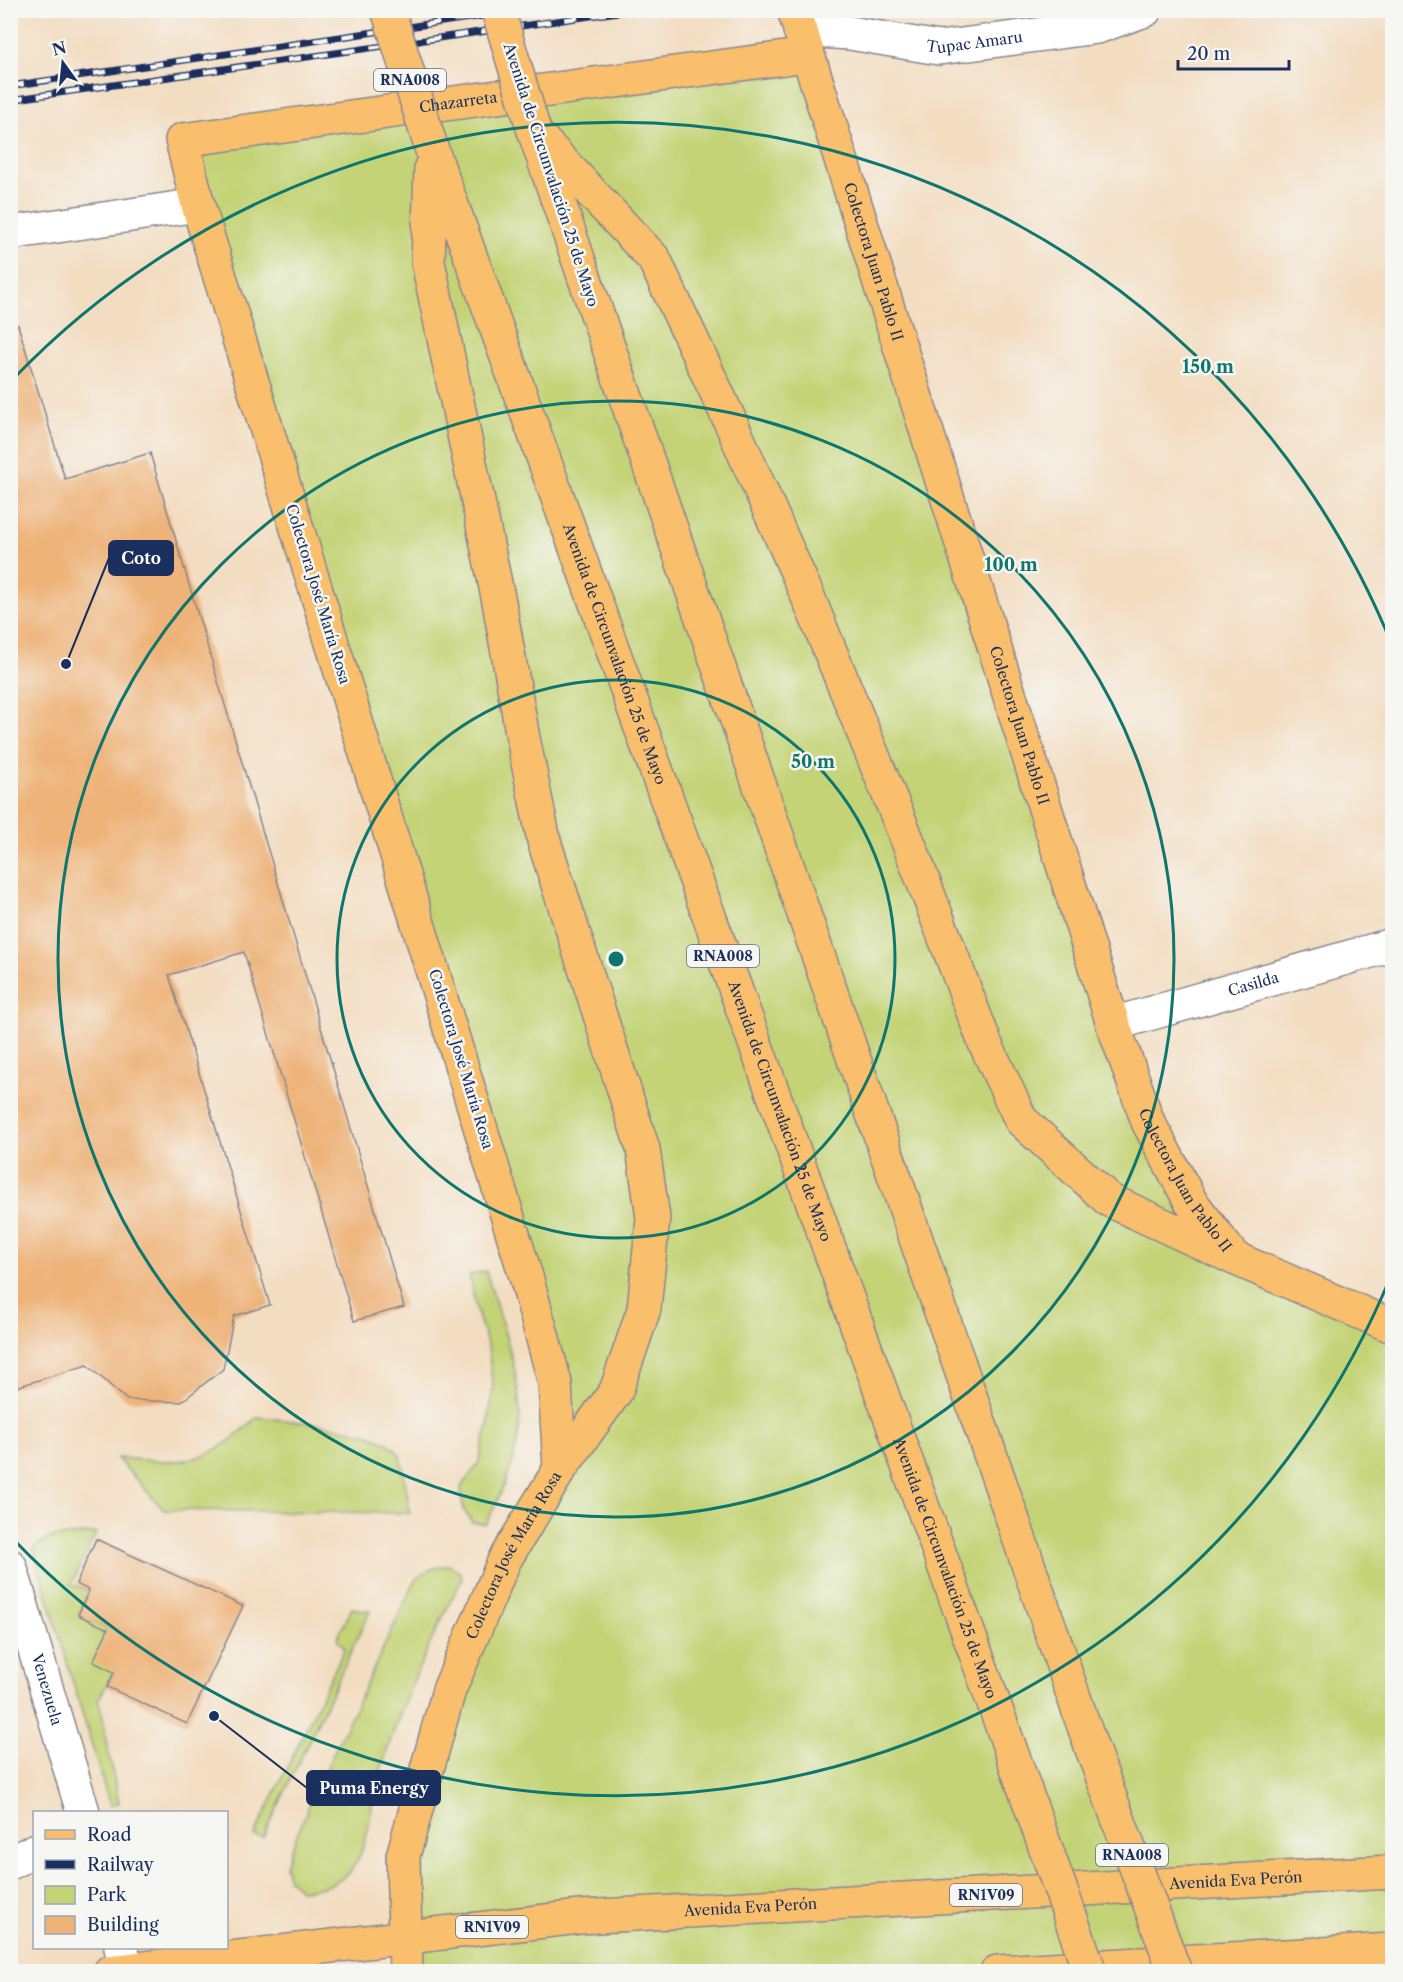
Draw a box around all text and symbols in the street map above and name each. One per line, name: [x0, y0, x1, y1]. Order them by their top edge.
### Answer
street label: Tupac Amaru: [925, 27, 1024, 57]
north arrow: [33, 33, 93, 93]
scale bar: [1178, 33, 1289, 71]
text: N: [50, 37, 69, 60]
street label: Avenida de Circunvalación 25 de Mayo: [499, 40, 603, 309]
text: 20 m: [1187, 43, 1231, 65]
road number: RNA008: [374, 69, 446, 91]
street label: Chazarreta: [418, 87, 498, 117]
street label: Colectora Juan Pablo II: [840, 180, 908, 343]
text: 150 m: [1182, 356, 1234, 378]
street label: Colectora José María Rosa: [282, 502, 355, 686]
street label: Avenida de Circunvalación 25 de Mayo: [559, 520, 671, 787]
callout: Coto: [109, 541, 173, 575]
text: Coto: [121, 548, 161, 568]
text: 100 m: [984, 554, 1038, 576]
street label: Colectora Juan Pablo II: [986, 644, 1053, 807]
text: 50 m: [791, 751, 835, 773]
road number: RNA008: [687, 945, 759, 967]
centre of rings: [606, 949, 626, 969]
street label: Colectora José María Rosa: [425, 967, 498, 1151]
street label: Casilda: [1226, 967, 1281, 1000]
street label: Avenida de Circunvalación 25 de Mayo: [724, 977, 836, 1244]
street label: Colectora Juan Pablo II: [1135, 1106, 1236, 1256]
street label: Avenida de Circunvalación 25 de Mayo: [889, 1434, 1001, 1701]
street label: Colectora José María Rosa: [462, 1468, 565, 1642]
street label: Venezuela: [27, 1651, 67, 1728]
callout: Puma Energy: [307, 1771, 440, 1805]
text: Puma Energy: [319, 1778, 430, 1798]
legend: [33, 1811, 228, 1949]
text: Road: [87, 1824, 132, 1846]
road number: RNA008: [1096, 1844, 1168, 1866]
text: Railway: [87, 1854, 155, 1876]
street label: Avenida Eva Perón: [1168, 1867, 1304, 1893]
text: Park: [87, 1884, 128, 1906]
road number: RN1V09: [950, 1884, 1022, 1906]
street label: Avenida Eva Perón: [682, 1894, 818, 1920]
text: Building: [87, 1914, 159, 1936]
road number: RN1V09: [456, 1916, 528, 1938]

